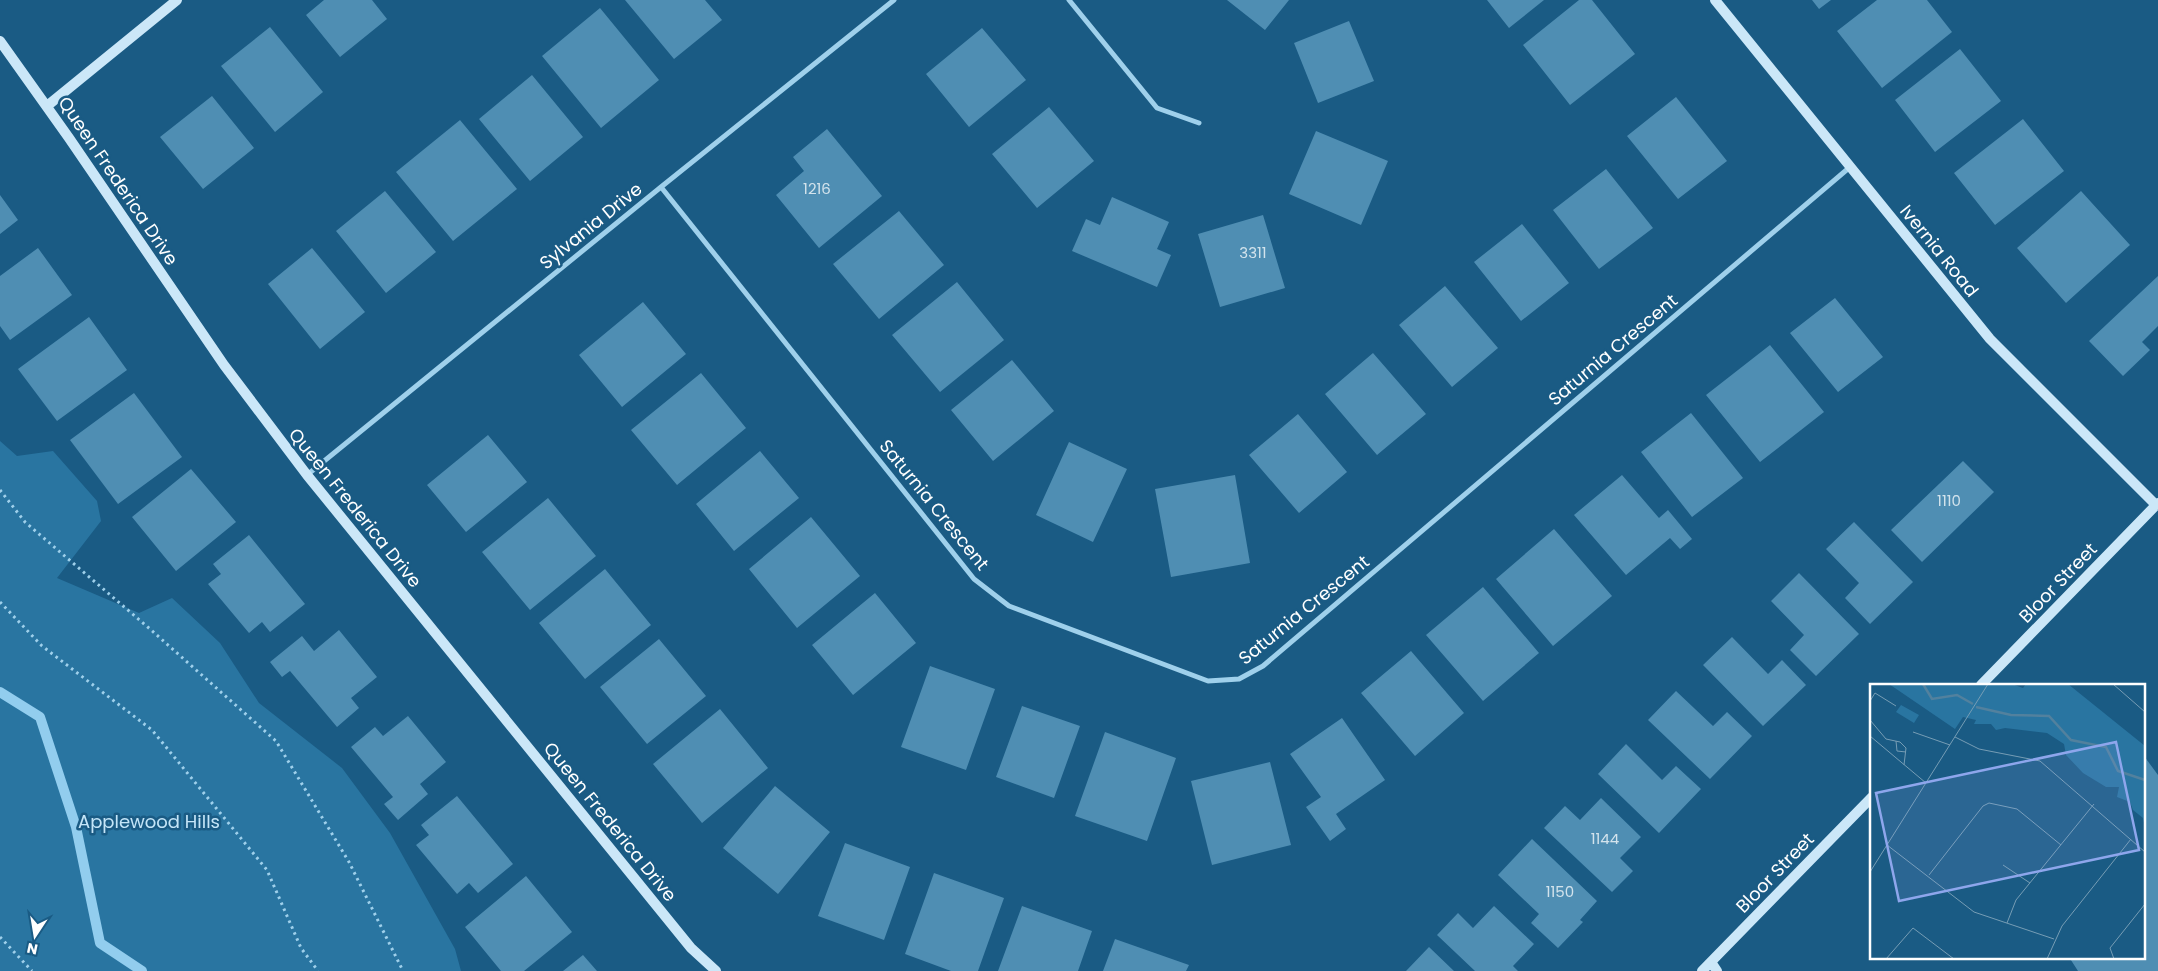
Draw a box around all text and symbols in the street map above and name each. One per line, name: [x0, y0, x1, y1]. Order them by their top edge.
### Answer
street label: Queen Frederica Drive: [52, 91, 184, 270]
street label: Sylvania Drive: [534, 176, 647, 275]
house number: 1216: [803, 178, 831, 199]
street label: Ivernia Road: [1894, 199, 1984, 302]
house number: 3311: [1239, 242, 1267, 263]
street label: Saturnia Crescent: [1543, 288, 1683, 411]
street label: Queen Frederica Drive: [283, 423, 428, 593]
street label: Saturnia Crescent: [874, 434, 995, 575]
house number: 1110: [1937, 490, 1961, 511]
street label: Bloor Street: [2013, 537, 2102, 628]
street label: Saturnia Crescent: [1233, 549, 1374, 670]
inset map: [1870, 684, 2146, 958]
street label: Queen Frederica Drive: [538, 737, 683, 907]
park label: Applewood Hills: [78, 809, 220, 834]
street label: Bloor Street: [1730, 827, 1819, 918]
house number: 1144: [1591, 828, 1619, 849]
house number: 1150: [1546, 881, 1574, 902]
north arrow: [10, 911, 60, 961]
text: N: [25, 938, 40, 960]

